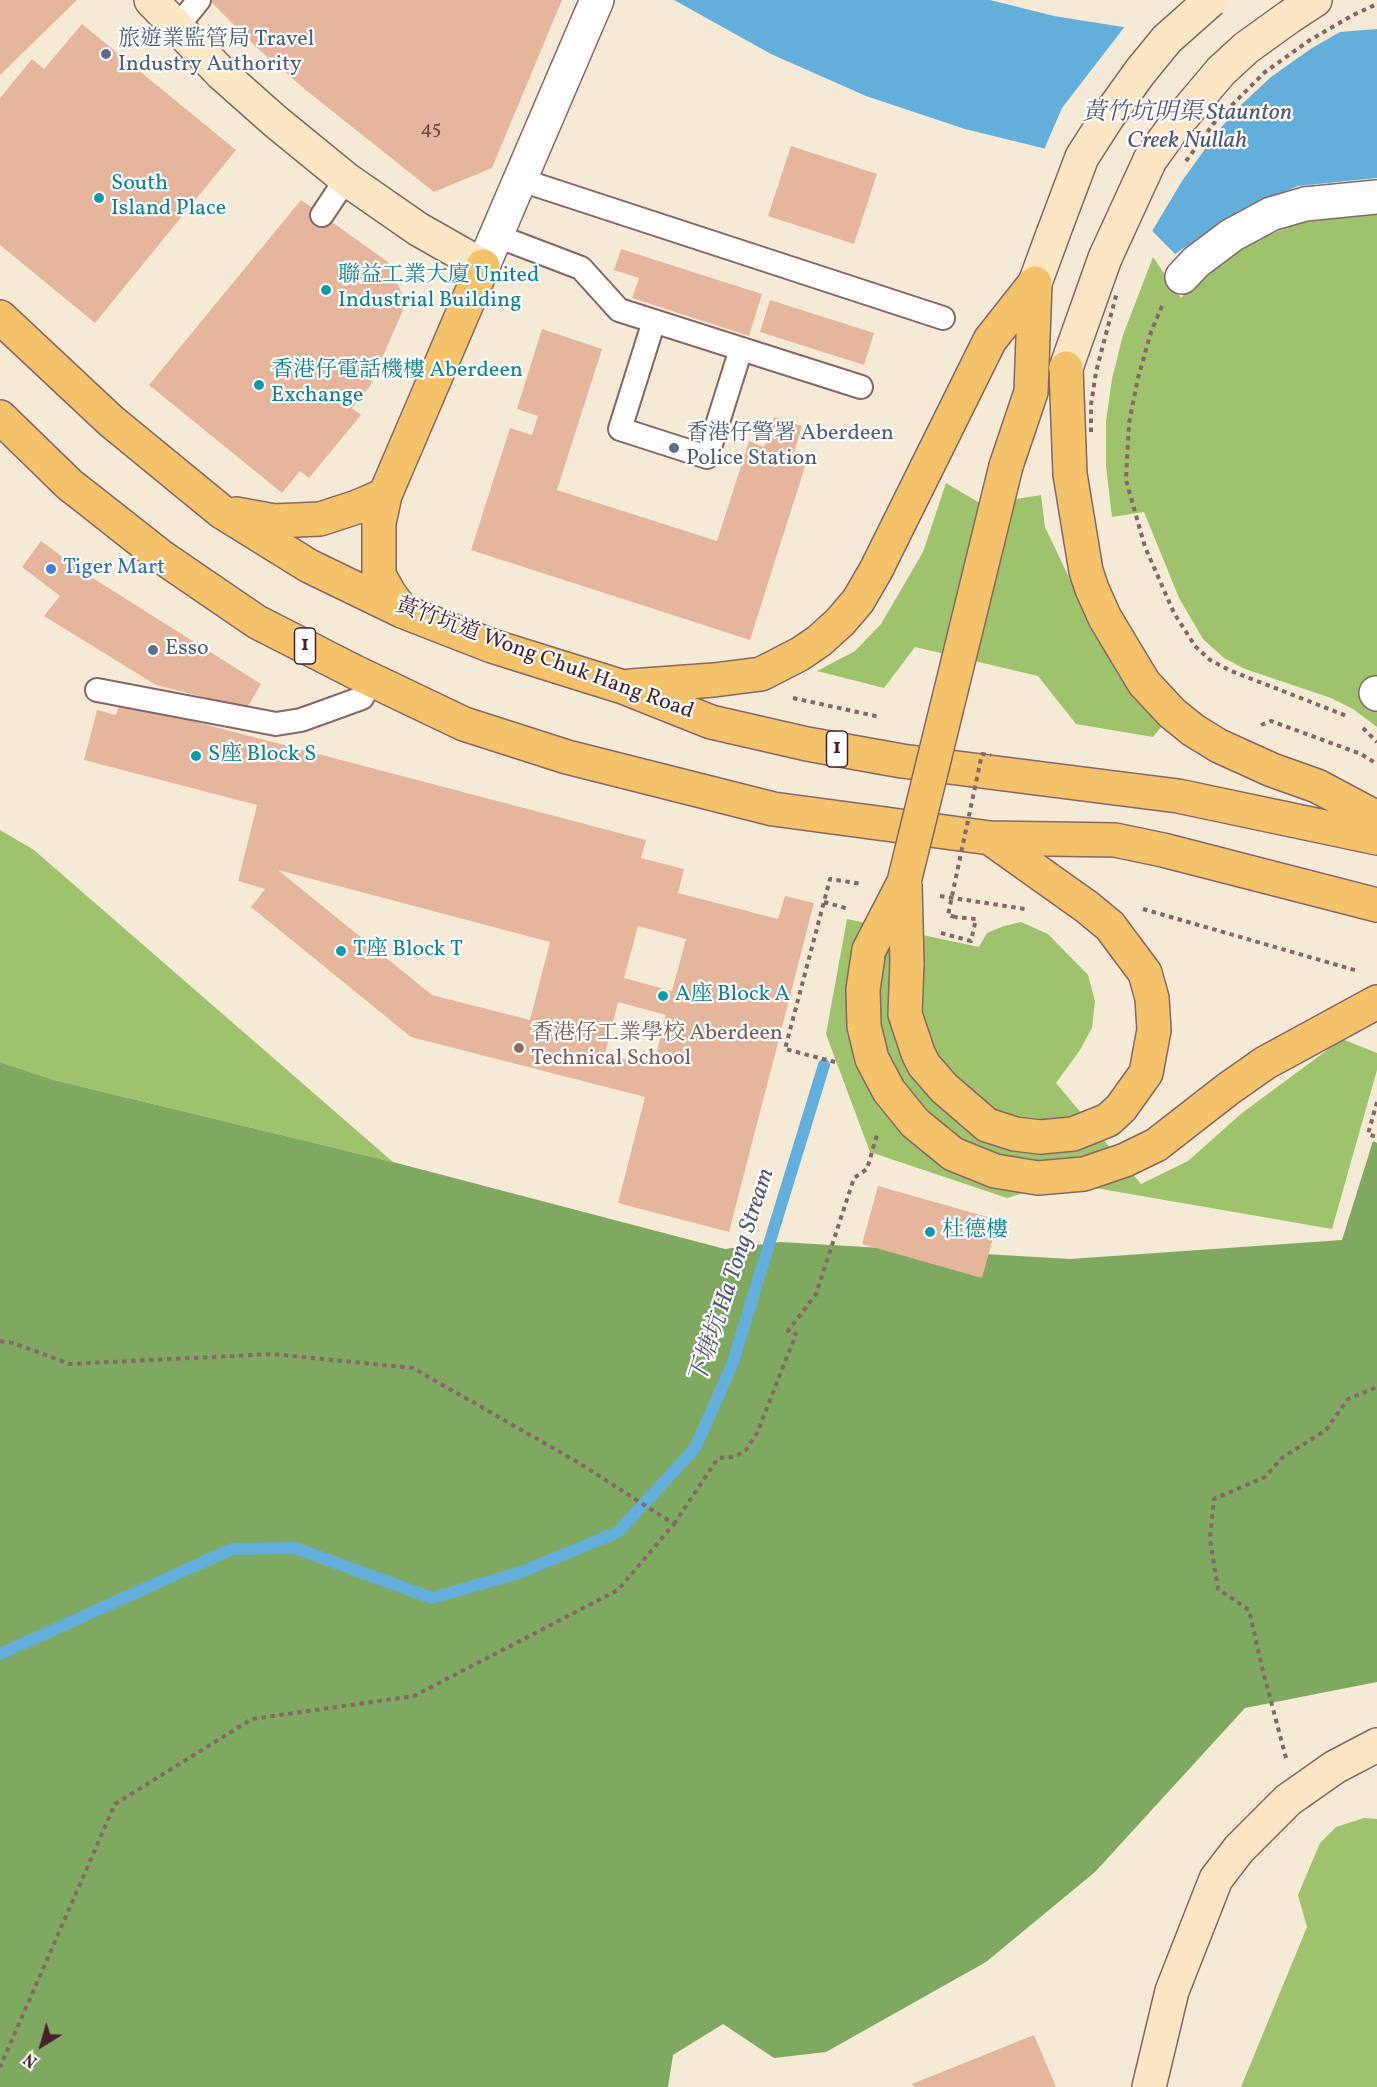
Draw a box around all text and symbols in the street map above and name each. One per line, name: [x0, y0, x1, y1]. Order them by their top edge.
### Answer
place label: 旅遊業監管局 Travel Industry Authority: [118, 28, 314, 80]
marker: 旅遊業監管局 Travel Industry Authority: [99, 47, 113, 61]
water label: 黃竹坑明渠 Staunton Creek Nullah: [1082, 101, 1292, 157]
house number: 45: [421, 118, 441, 142]
place label: South Island Place: [111, 172, 226, 224]
marker: South Island Place: [92, 191, 106, 205]
place label: 聯益工業大廈 United Industrial Building: [338, 264, 539, 316]
marker: 聯益工業大廈 United Industrial Building: [319, 283, 333, 297]
place label: 香港仔電話機樓 Aberdeen Exchange: [271, 359, 523, 410]
marker: 香港仔電話機樓 Aberdeen Exchange: [252, 378, 266, 392]
place label: 香港仔警署 Aberdeen Police Station: [686, 422, 894, 474]
marker: 香港仔警署 Aberdeen Police Station: [667, 441, 681, 455]
place label: Tiger Mart: [63, 556, 165, 582]
marker: Tiger Mart: [44, 562, 58, 576]
street label: 黃竹坑道 Wong Chuk Hang Road: [391, 594, 697, 726]
road number: 1: [294, 628, 316, 664]
place label: Esso: [165, 637, 209, 663]
marker: Esso: [146, 643, 160, 657]
road number: 1: [826, 731, 848, 767]
place label: S座 Block S: [208, 743, 316, 769]
marker: S座 Block S: [189, 749, 203, 763]
place label: T座 Block T: [353, 938, 463, 964]
marker: T座 Block T: [334, 944, 348, 958]
place label: A座 Block A: [675, 983, 790, 1009]
marker: A座 Block A: [656, 989, 670, 1003]
place label: 香港仔工業學校 Aberdeen Technical School: [531, 1022, 783, 1074]
marker: 香港仔工業學校 Aberdeen Technical School: [512, 1041, 526, 1055]
water label: 下塘坑 Ha Tong Stream: [685, 1165, 783, 1389]
place label: 杜德樓: [942, 1219, 1008, 1245]
marker: 杜德樓: [923, 1225, 937, 1239]
north arrow: [12, 2015, 72, 2075]
text: N: [20, 2047, 42, 2072]

